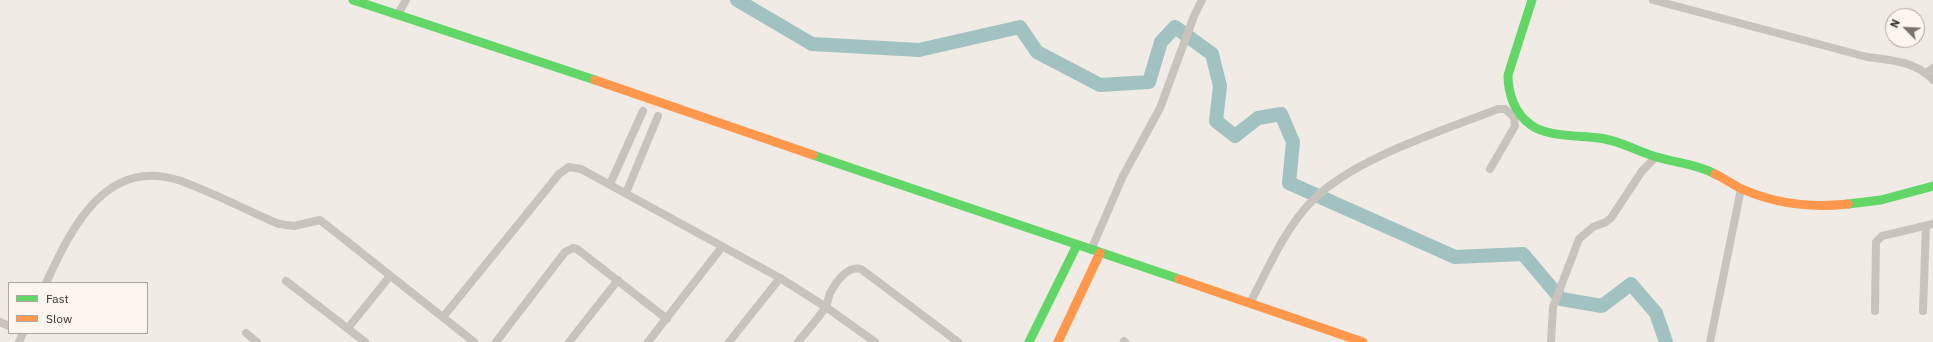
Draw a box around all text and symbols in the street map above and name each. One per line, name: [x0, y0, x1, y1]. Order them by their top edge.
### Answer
north arrow: [1885, 8, 1925, 48]
text: N: [1887, 17, 1903, 30]
legend: [8, 282, 148, 334]
text: Fast: [46, 291, 69, 306]
text: Slow: [46, 311, 72, 326]

